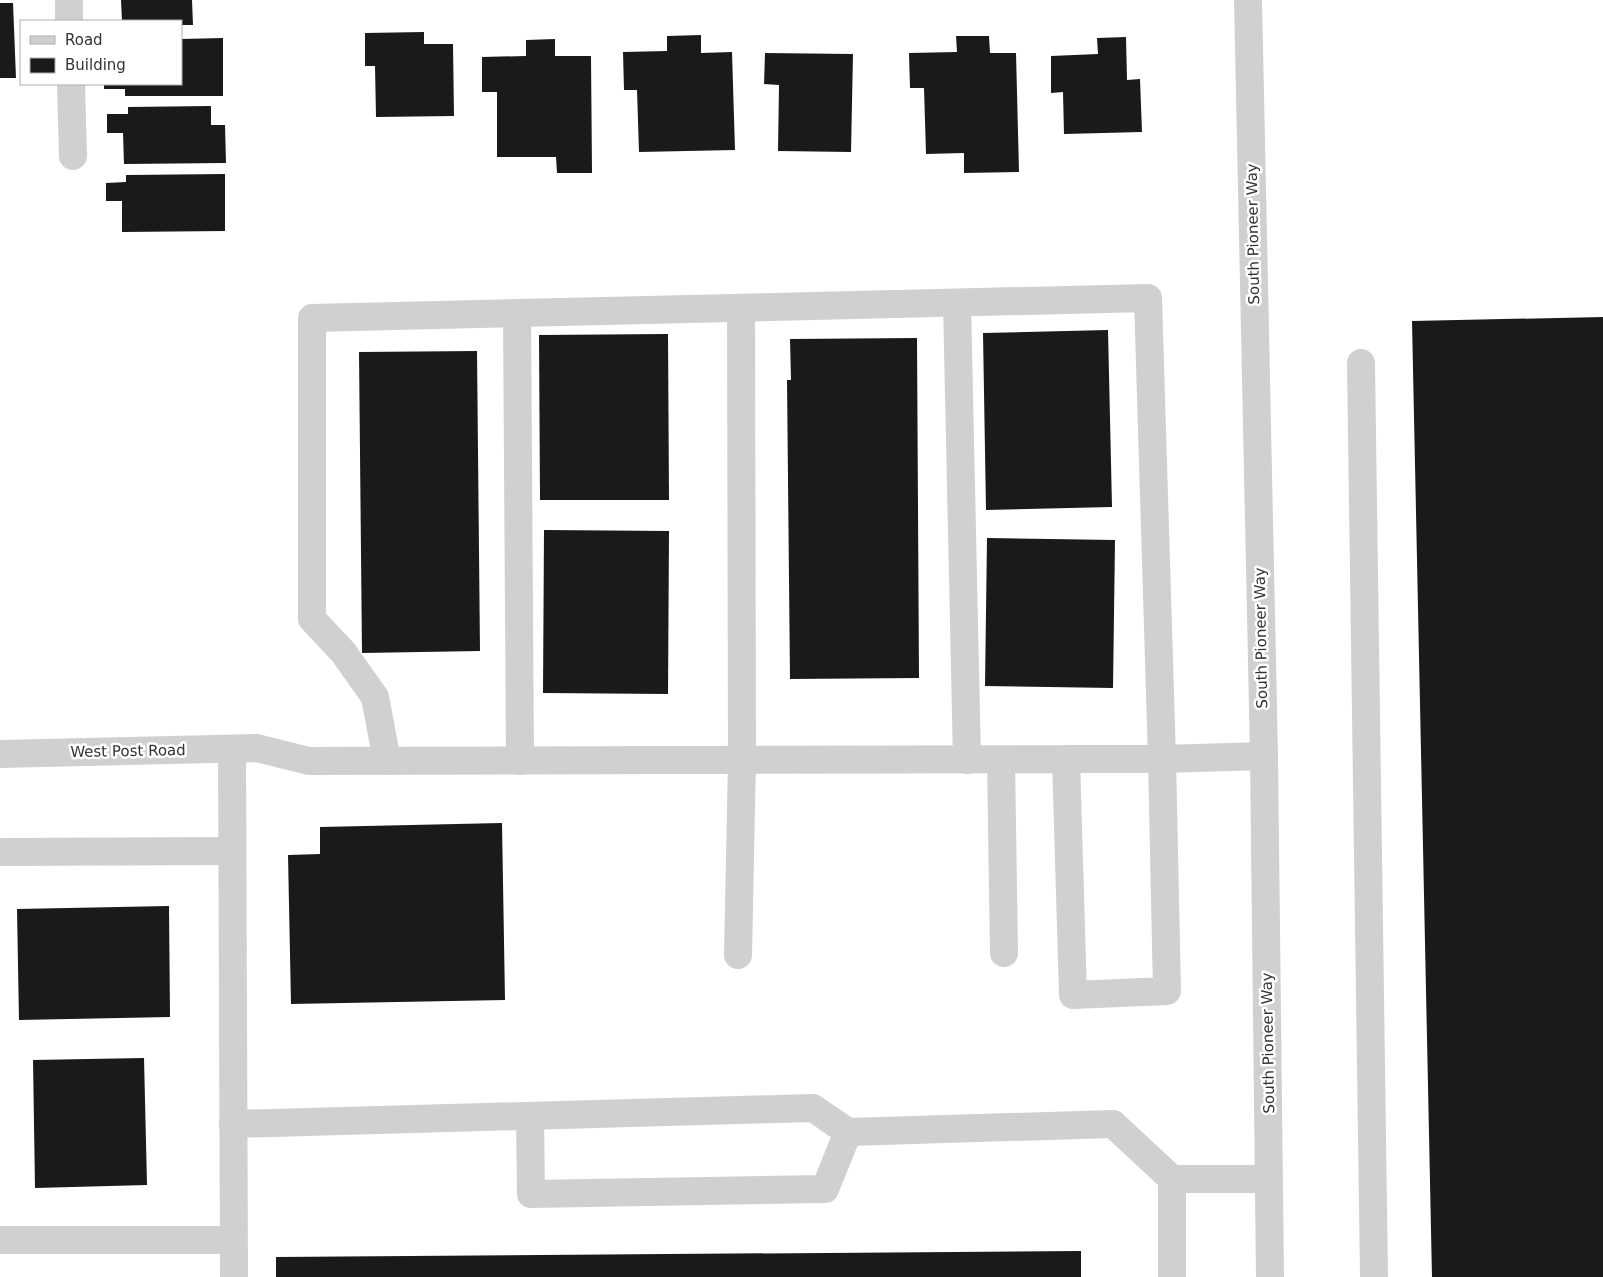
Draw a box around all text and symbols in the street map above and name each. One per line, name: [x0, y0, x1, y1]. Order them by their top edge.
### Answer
legend: [20, 20, 182, 85]
text: Road: [65, 31, 103, 49]
text: Building: [65, 56, 126, 74]
street label: South Pioneer Way: [1243, 163, 1263, 305]
street label: South Pioneer Way: [1251, 567, 1271, 709]
street label: West Post Road: [70, 741, 186, 761]
street label: South Pioneer Way: [1258, 972, 1278, 1114]

